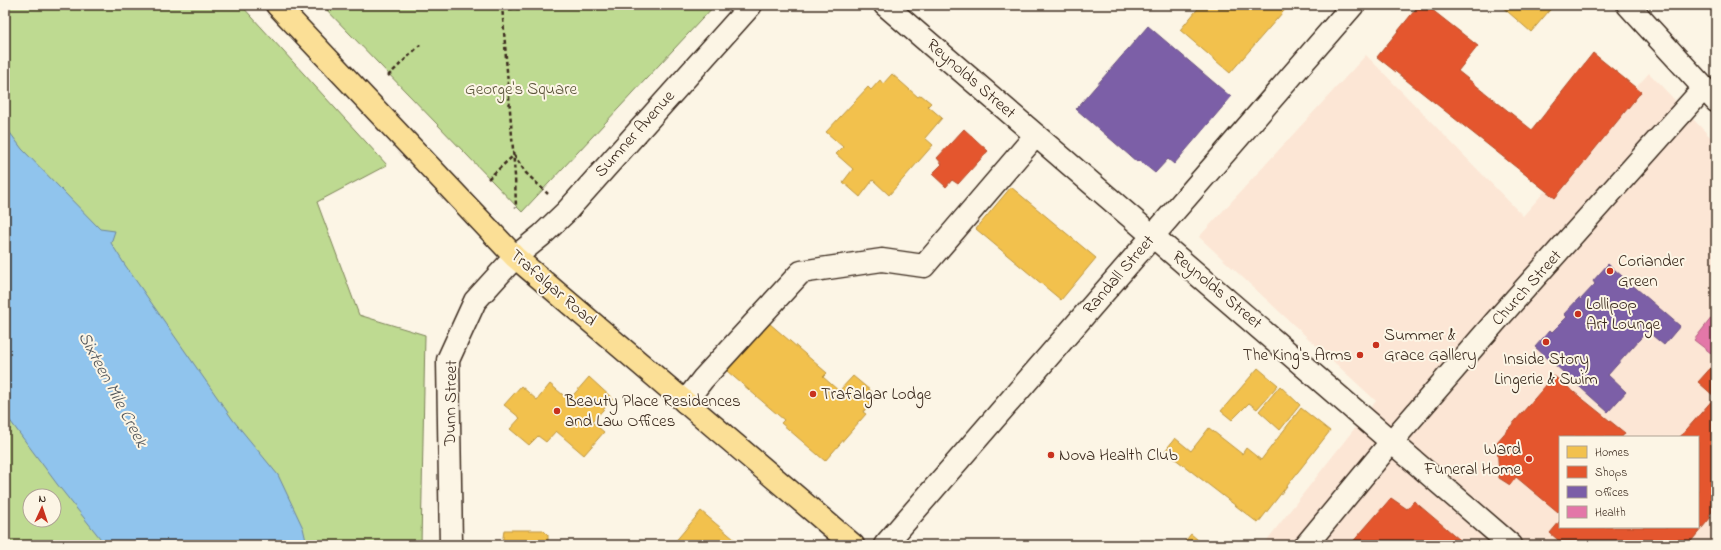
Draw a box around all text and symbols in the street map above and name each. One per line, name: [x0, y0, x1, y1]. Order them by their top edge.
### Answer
street label: Reynolds Street: [920, 33, 1021, 126]
park label: George's Square: [465, 77, 577, 104]
street label: Sumner Avenue: [589, 84, 681, 183]
street label: Randall Street: [1077, 229, 1161, 320]
street label: Trafalgar Road: [503, 243, 602, 334]
street label: Church Street: [1486, 244, 1568, 332]
street label: Reynolds Street: [1166, 245, 1268, 336]
place label: Coriander Green: [1618, 249, 1685, 294]
marker: Coriander Green: [1605, 266, 1615, 276]
place label: Lollipop Art Lounge: [1586, 292, 1661, 339]
marker: Lollipop Art Lounge: [1573, 309, 1583, 319]
place label: Summer & Grace Gallery: [1384, 323, 1476, 369]
water label: Sixteen Mile Creek: [71, 328, 154, 453]
marker: Inside Story Lingerie & Swim: [1541, 337, 1551, 347]
marker: Summer & Grace Gallery: [1371, 340, 1381, 350]
place label: The King's Arms: [1243, 343, 1352, 370]
place label: Inside Story Lingerie & Swim: [1494, 347, 1598, 394]
marker: The King's Arms: [1355, 350, 1365, 360]
street label: Dunn Street: [438, 360, 464, 447]
place label: Trafalgar Lodge: [821, 382, 932, 409]
place label: Beauty Place Residences and Law Offices: [564, 389, 741, 434]
marker: Trafalgar Lodge: [808, 389, 818, 399]
marker: Beauty Place Residences and Law Offices: [552, 406, 562, 416]
legend: [1559, 436, 1699, 528]
place label: Ward Funeral Home: [1423, 437, 1521, 482]
place label: Nova Health Club: [1059, 443, 1178, 468]
text: Homes: [1595, 444, 1629, 462]
marker: Nova Health Club: [1046, 450, 1056, 460]
marker: Ward Funeral Home: [1524, 454, 1534, 464]
text: Shops: [1595, 464, 1627, 482]
text: Offices: [1595, 484, 1629, 502]
north arrow: [22, 488, 62, 528]
text: N: [38, 491, 47, 507]
text: Health: [1595, 504, 1626, 522]

